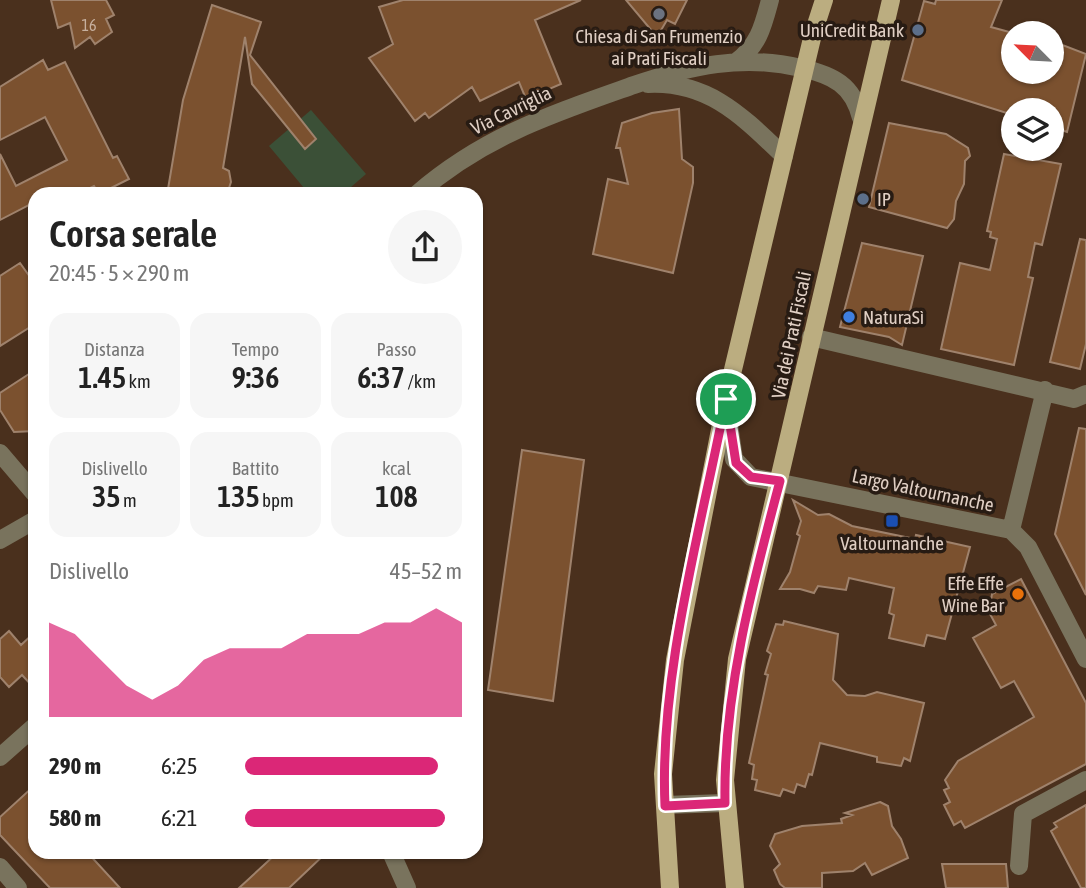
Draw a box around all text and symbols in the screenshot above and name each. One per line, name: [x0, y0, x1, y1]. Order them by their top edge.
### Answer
marker: Chiesa di San Frumenzio ai Prati Fiscali: [651, 6, 667, 22]
house number: 16: [81, 16, 97, 34]
place label: UniCredit Bank: [800, 19, 905, 41]
north arrow: [1001, 21, 1064, 84]
map controls: [1001, 21, 1064, 161]
marker: UniCredit Bank: [910, 22, 926, 38]
place label: Chiesa di San Frumenzio ai Prati Fiscali: [575, 25, 743, 69]
street label: Via Cavriglia: [467, 81, 555, 139]
button: layers: [1001, 98, 1064, 161]
place label: IP: [877, 188, 891, 210]
marker: IP: [855, 191, 871, 207]
button: share: [388, 210, 462, 284]
text: Corsa serale: [49, 212, 217, 255]
text: 20:45 · 5 × 290 m: [49, 260, 189, 286]
street label: Via dei Prati Fiscali: [767, 269, 815, 401]
place label: NaturaSì: [863, 306, 924, 328]
marker: NaturaSì: [841, 309, 857, 325]
text: Distanza: [84, 338, 145, 360]
text: Tempo: [232, 338, 279, 360]
text: Passo: [376, 338, 417, 360]
text: 1.45: [78, 360, 126, 394]
text: 9:36: [232, 360, 279, 394]
text: 6:37: [357, 360, 405, 394]
pin: [696, 369, 756, 429]
text: km: [126, 370, 151, 392]
text: /km: [405, 370, 436, 392]
icon: arrive: [707, 380, 745, 418]
text: Dislivello: [81, 457, 148, 479]
text: Battito: [232, 457, 279, 479]
text: kcal: [382, 457, 411, 479]
street label: Largo Valtournanche: [850, 464, 996, 516]
text: 35: [92, 479, 120, 513]
text: 135: [217, 479, 260, 513]
text: 108: [375, 479, 418, 513]
text: m: [120, 489, 137, 511]
text: bpm: [260, 489, 294, 511]
marker: Valtournanche: [884, 513, 900, 529]
place label: Valtournanche: [840, 532, 944, 554]
text: Dislivello: [49, 558, 129, 584]
text: 45–52 m: [390, 558, 462, 584]
place label: Effe Effe Wine Bar: [942, 572, 1004, 616]
marker: Effe Effe Wine Bar: [1010, 586, 1026, 602]
text: 290 m: [49, 753, 101, 779]
text: 6:25: [161, 753, 198, 779]
text: 580 m: [49, 805, 101, 831]
text: 6:21: [161, 805, 198, 831]

